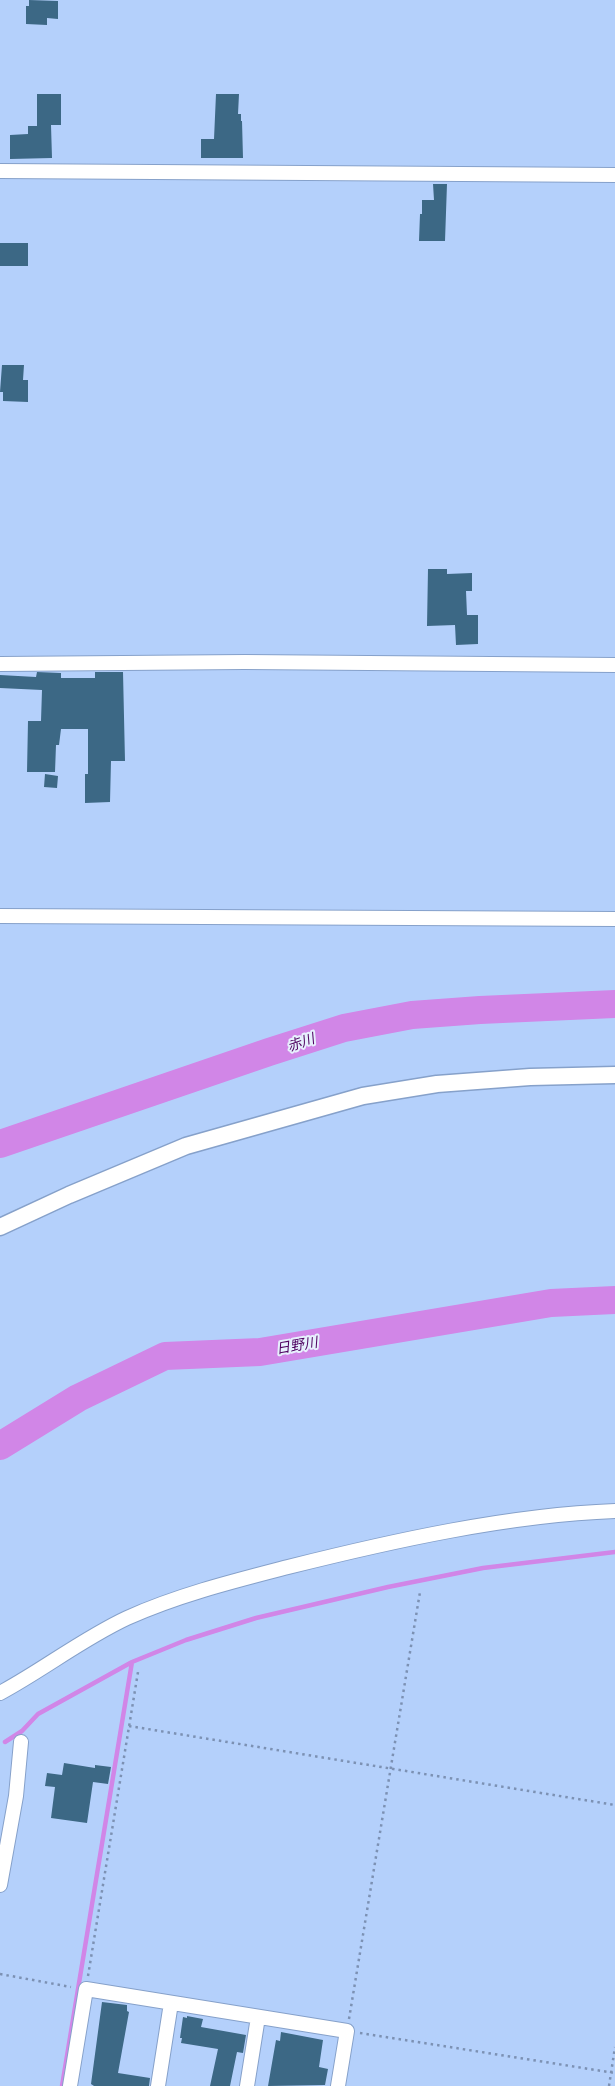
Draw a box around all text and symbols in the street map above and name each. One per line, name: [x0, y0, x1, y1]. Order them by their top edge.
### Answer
water label: 赤川: [285, 1030, 317, 1056]
water label: 日野川: [275, 1334, 319, 1358]

